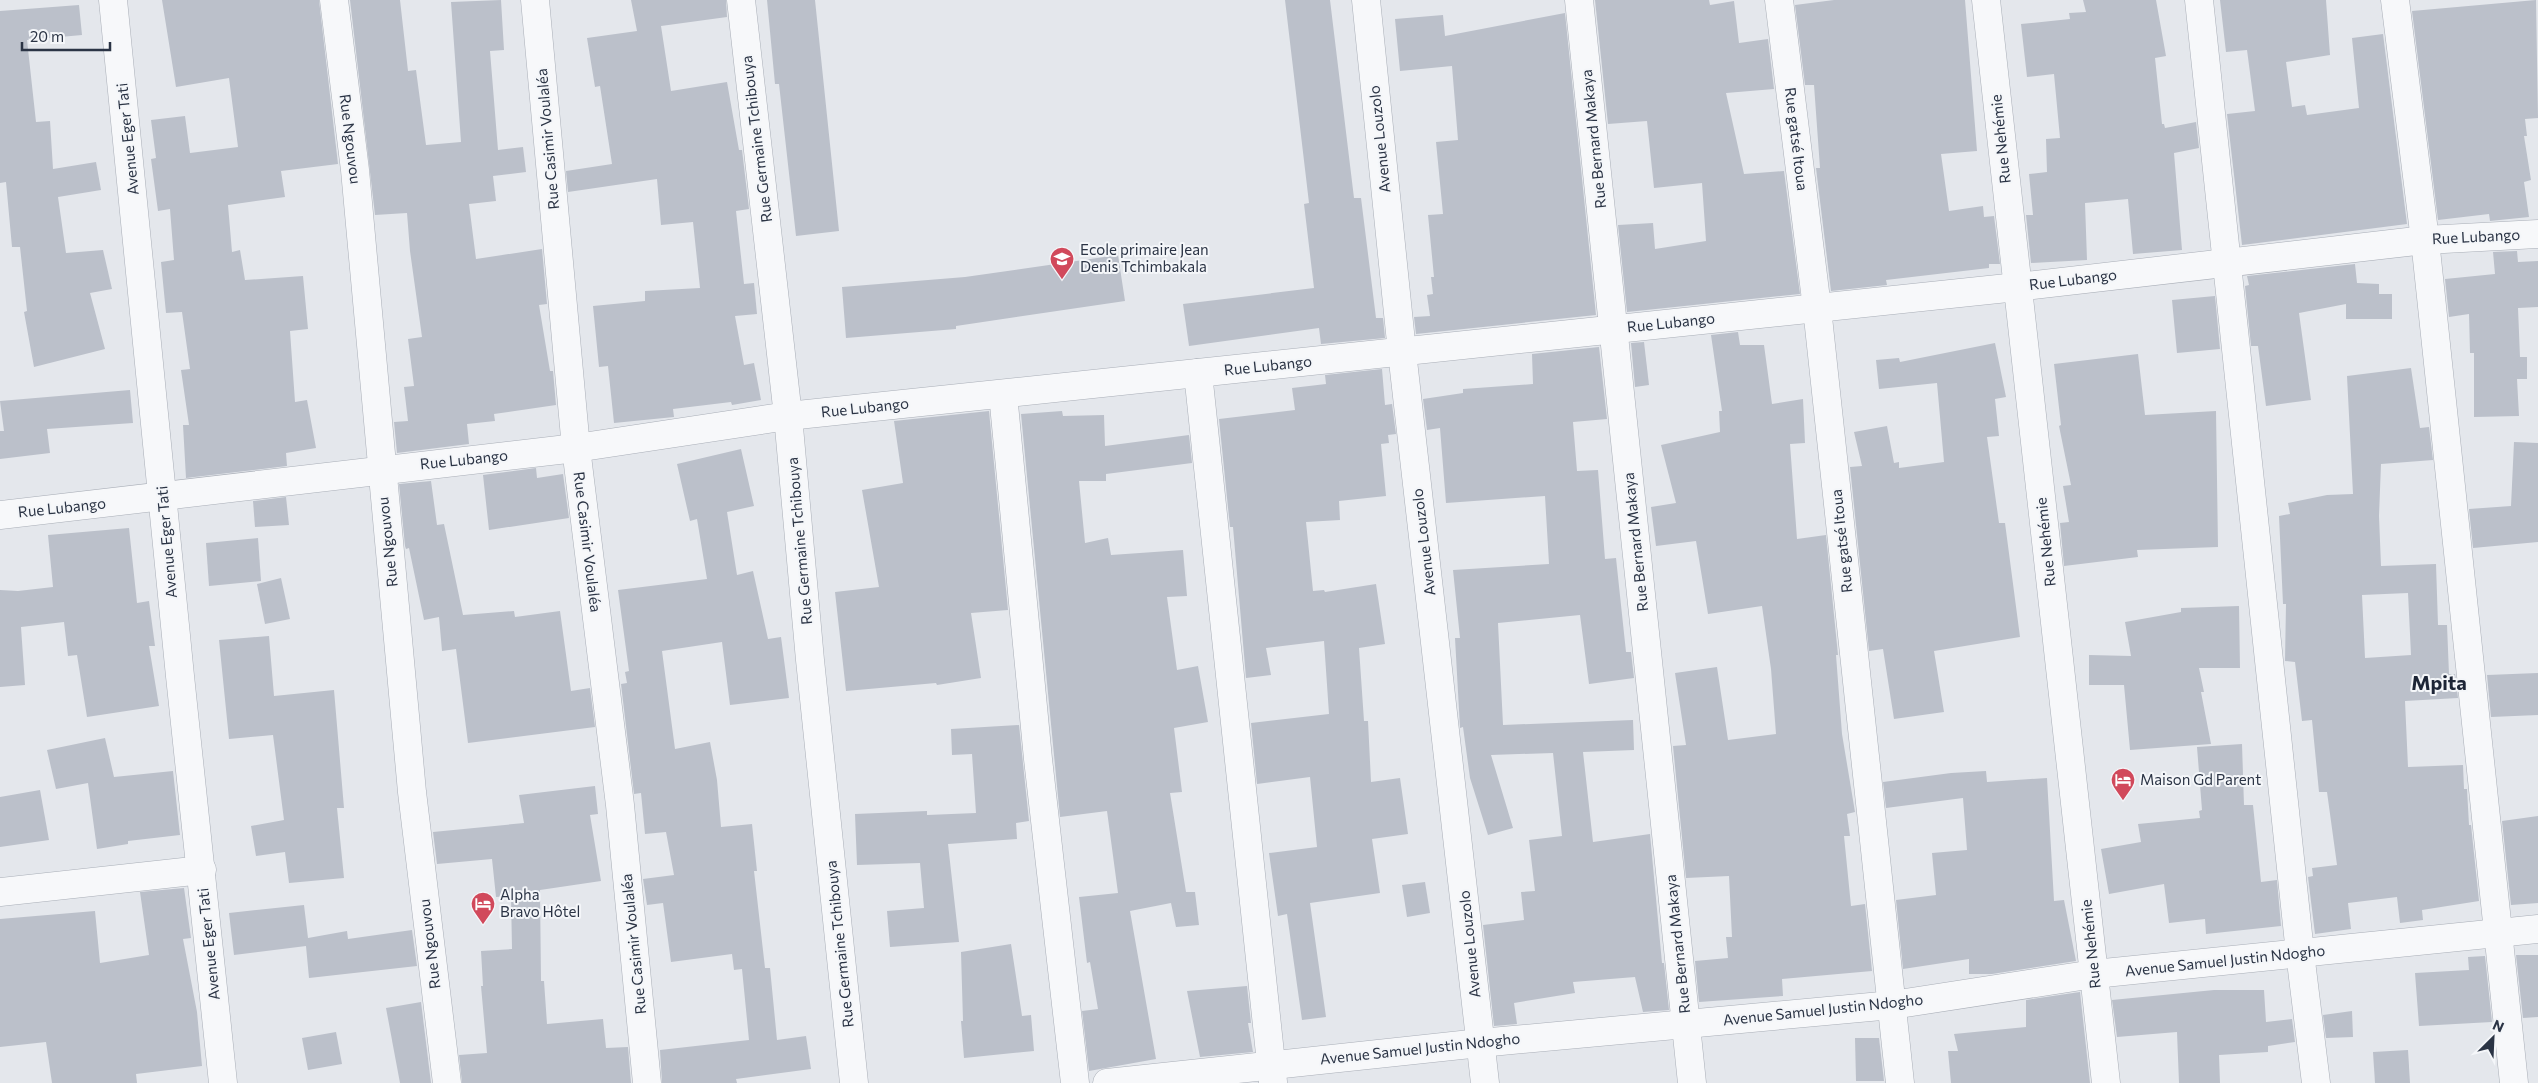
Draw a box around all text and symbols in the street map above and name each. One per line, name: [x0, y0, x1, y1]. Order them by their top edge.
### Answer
scale bar: [22, 20, 110, 52]
text: 20 m: [30, 27, 64, 45]
street label: Rue Germaine Tchibouya: [737, 55, 775, 224]
street label: Rue Casimir Voulaléa: [532, 68, 562, 210]
street label: Rue Bernard Makaya: [1577, 69, 1609, 210]
street label: Avenue Eger Tati: [112, 82, 142, 196]
street label: Avenue Louzolo: [1364, 84, 1394, 194]
street label: Rue gatsé Itoua: [1782, 86, 1812, 192]
street label: Rue Ngouvou: [337, 93, 365, 185]
street label: Rue Nehémie: [1986, 93, 2014, 185]
street label: Rue Lubango: [2431, 225, 2521, 247]
place label: Ecole primaire Jean Denis Tchimbakala: [1080, 240, 1209, 275]
school or university icon: Ecole primaire Jean Denis Tchimbakala: [1049, 246, 1075, 280]
street label: Rue Lubango: [2028, 265, 2118, 293]
street label: Rue Lubango: [1626, 308, 1716, 336]
street label: Rue Lubango: [1223, 351, 1313, 379]
street label: Rue Lubango: [820, 393, 910, 421]
street label: Rue Lubango: [419, 445, 509, 473]
street label: Rue Germaine Tchibouya: [783, 457, 815, 626]
street label: Rue Casimir Voulaléa: [570, 471, 606, 613]
street label: Rue Bernard Makaya: [1619, 472, 1651, 613]
street label: Avenue Eger Tati: [152, 485, 180, 599]
street label: Avenue Louzolo: [1407, 487, 1439, 597]
street label: Rue gatsé Itoua: [1827, 488, 1855, 594]
street label: Rue Lubango: [17, 493, 107, 521]
street label: Rue Ngouvou: [373, 496, 401, 588]
street label: Rue Nehémie: [2031, 496, 2059, 588]
district label: Mpita: [2411, 670, 2467, 694]
hotel icon: Maison Gd Parent: [2110, 767, 2136, 801]
place label: Maison Gd Parent: [2140, 770, 2261, 788]
street label: Rue Germaine Tchibouya: [821, 860, 857, 1029]
street label: Rue Casimir Voulaléa: [617, 873, 649, 1015]
street label: Rue Bernard Makaya: [1661, 874, 1693, 1015]
place label: Alpha Bravo Hôtel: [500, 885, 580, 920]
street label: Avenue Eger Tati: [193, 887, 223, 1001]
street label: Avenue Louzolo: [1454, 889, 1484, 999]
hotel icon: Alpha Bravo Hôtel: [470, 891, 496, 925]
street label: Rue Ngouvou: [415, 898, 443, 990]
street label: Rue Nehémie: [2076, 898, 2104, 990]
street label: Avenue Samuel Justin Ndogho: [2124, 941, 2326, 979]
street label: Avenue Samuel Justin Ndogho: [1722, 990, 1924, 1028]
north arrow: [2468, 1013, 2518, 1063]
text: N: [2490, 1016, 2507, 1036]
street label: Avenue Samuel Justin Ndogho: [1319, 1029, 1521, 1067]

